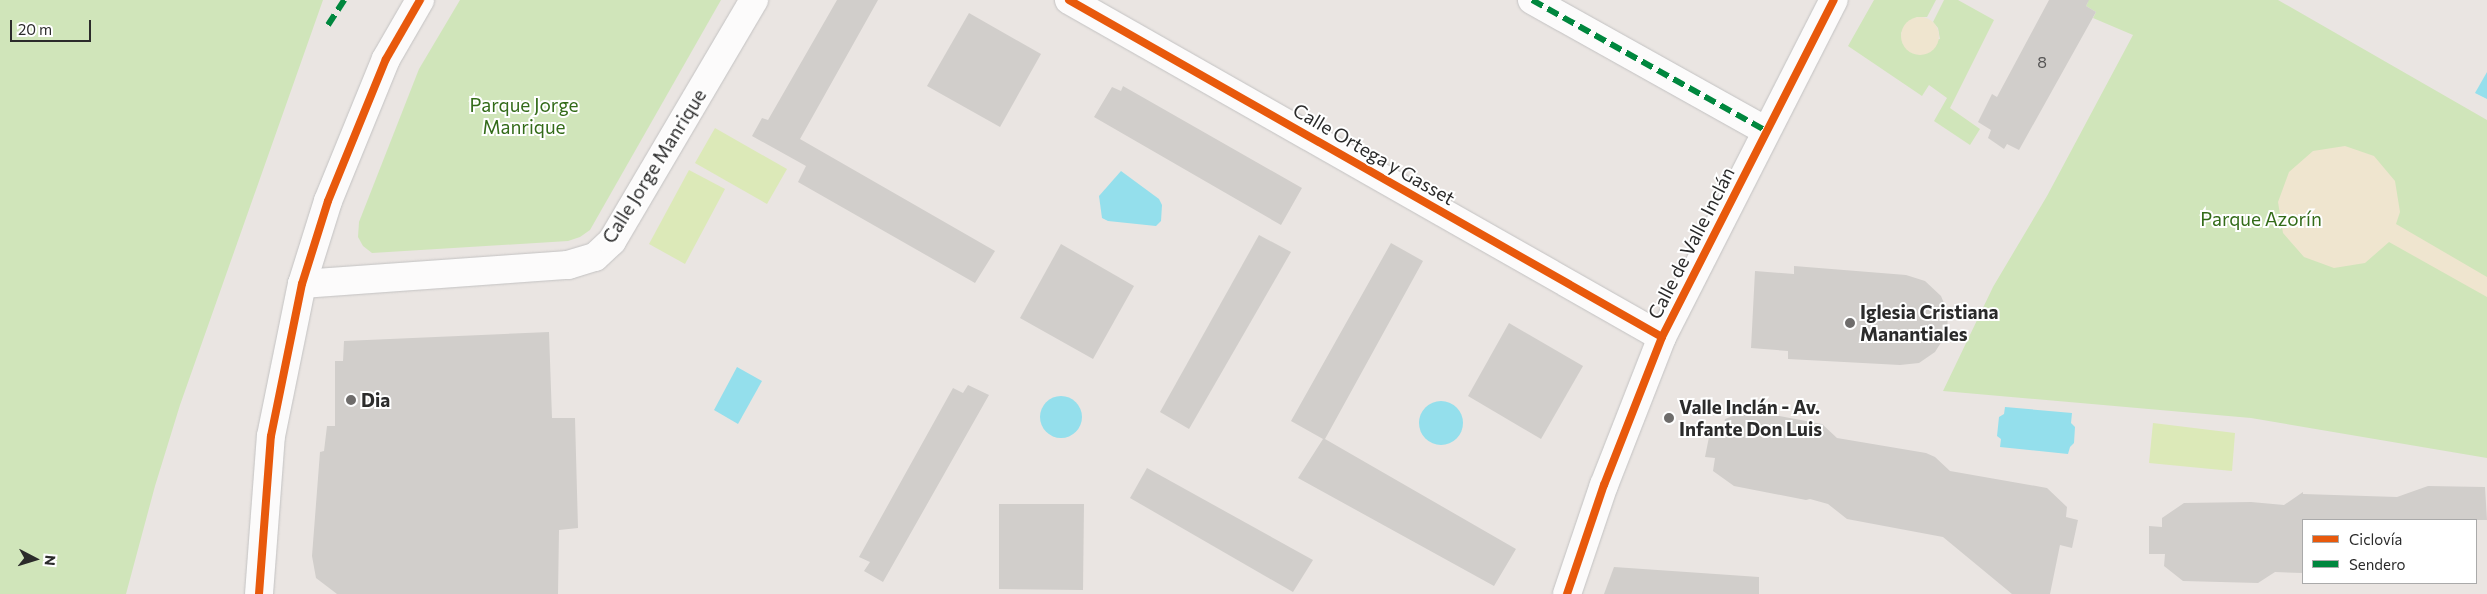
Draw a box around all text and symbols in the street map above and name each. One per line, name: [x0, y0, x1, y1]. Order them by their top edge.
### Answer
scale bar: [12, 10, 94, 42]
text: 20 m: [18, 20, 52, 38]
house number: 8: [2037, 52, 2047, 72]
street label: Calle Jorge Manrique: [597, 85, 711, 247]
park label: Parque Jorge Manrique: [469, 94, 579, 138]
street label: Calle Ortega y Gasset: [1289, 98, 1459, 210]
street label: Calle de Valle Inclán: [1643, 163, 1739, 323]
park label: Parque Azorín: [2200, 208, 2322, 230]
place label: Iglesia Cristiana Manantiales: [1860, 301, 1999, 345]
marker: Iglesia Cristiana Manantiales: [1844, 317, 1856, 329]
place label: Dia: [361, 389, 390, 411]
marker: Dia: [345, 394, 357, 406]
place label: Valle Inclán - Av. Infante Don Luis: [1679, 396, 1822, 440]
marker: Valle Inclán - Av. Infante Don Luis: [1663, 412, 1675, 424]
legend: [2302, 519, 2477, 584]
text: Ciclovía: [2349, 530, 2402, 548]
north arrow: [10, 534, 60, 584]
text: N: [42, 554, 59, 566]
text: Sendero: [2349, 555, 2406, 573]

